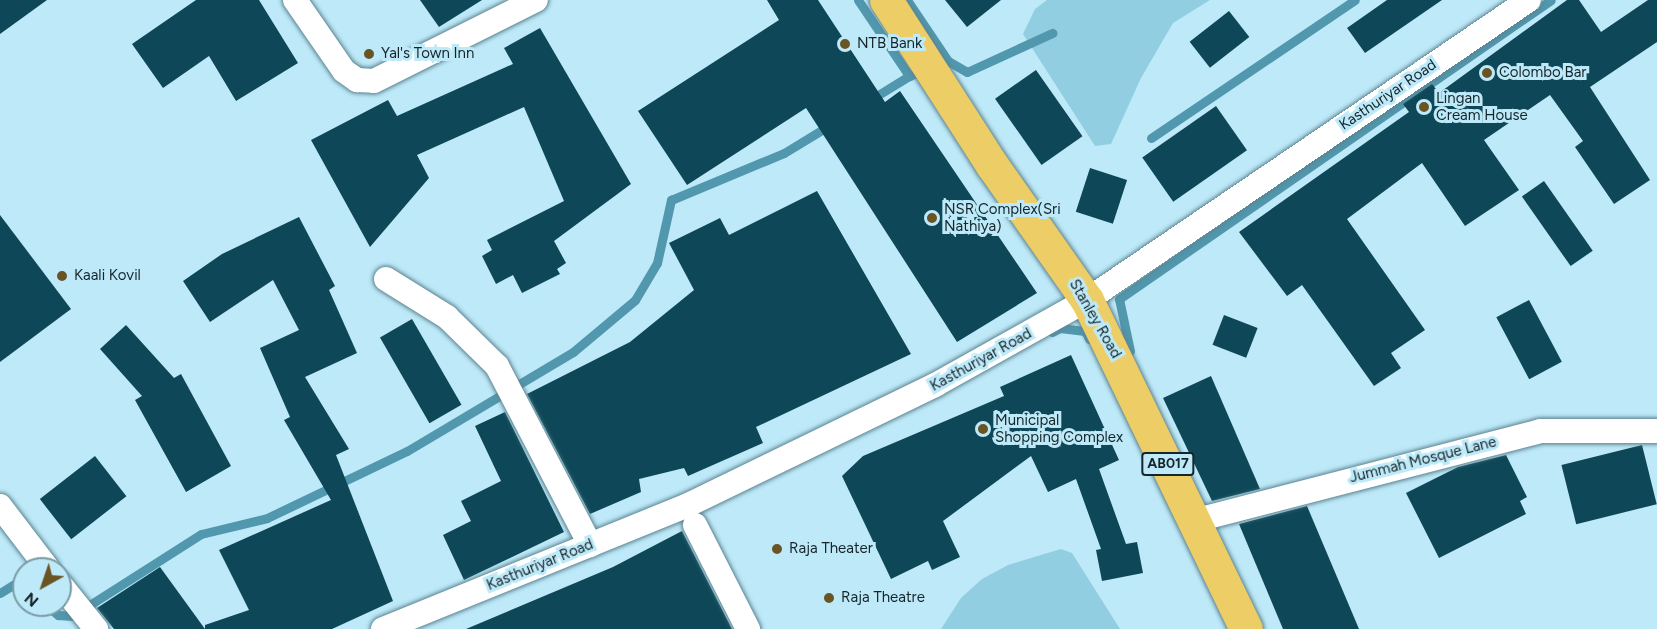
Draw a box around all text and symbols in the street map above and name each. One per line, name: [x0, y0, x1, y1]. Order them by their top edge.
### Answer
place label: NTB Bank: [857, 35, 922, 53]
marker: NTB Bank: [838, 37, 852, 51]
place label: Yal's Town Inn: [381, 45, 474, 63]
marker: Yal's Town Inn: [362, 47, 376, 61]
street label: Kasthuriyar Road: [1336, 56, 1440, 134]
place label: Colombo Bar: [1499, 64, 1586, 82]
marker: Colombo Bar: [1480, 66, 1494, 80]
place label: Lingan Cream House: [1436, 89, 1528, 124]
marker: Lingan Cream House: [1417, 100, 1431, 114]
place label: NSR Complex(Sri Nathiya): [944, 200, 1061, 235]
marker: NSR Complex(Sri Nathiya): [925, 211, 939, 225]
place label: Kaali Kovil: [74, 267, 141, 285]
marker: Kaali Kovil: [55, 269, 69, 283]
street label: Stanley Road: [1065, 276, 1125, 362]
street label: Kasthuriyar Road: [927, 325, 1035, 395]
place label: Municipal Shopping Complex: [995, 411, 1123, 446]
marker: Municipal Shopping Complex: [976, 422, 990, 436]
street label: Jummah Mosque Lane: [1348, 433, 1498, 487]
road number: AB017: [1141, 453, 1195, 475]
street label: Kasthuriyar Road: [484, 535, 596, 595]
place label: Raja Theater: [789, 540, 873, 558]
marker: Raja Theater: [770, 542, 784, 556]
north arrow: [12, 557, 72, 617]
text: N: [21, 588, 42, 611]
place label: Raja Theatre: [841, 589, 925, 607]
marker: Raja Theatre: [822, 591, 836, 605]

